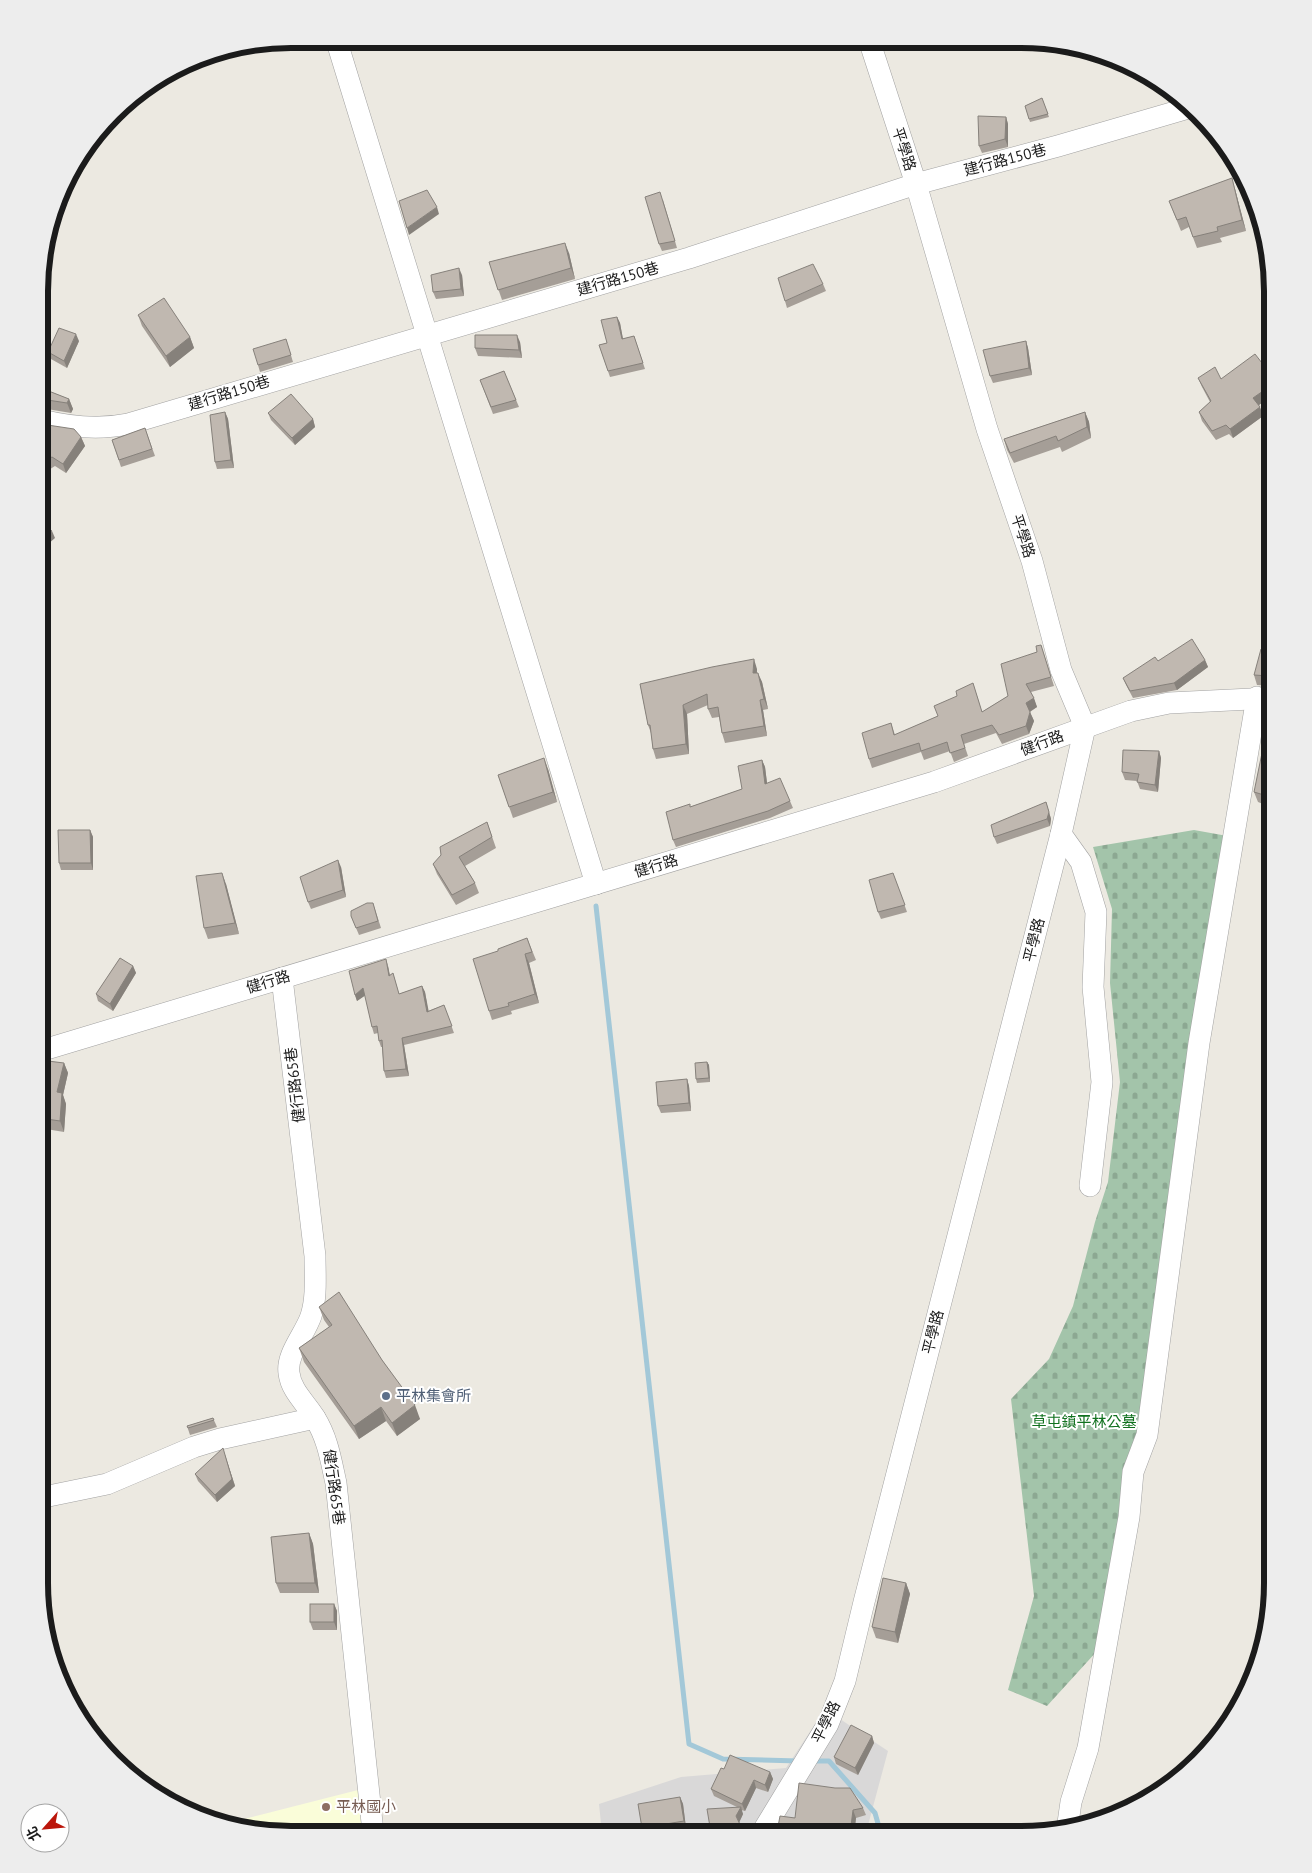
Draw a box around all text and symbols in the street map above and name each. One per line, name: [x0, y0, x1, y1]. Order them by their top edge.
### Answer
street label: 平學路: [888, 125, 920, 173]
street label: 建行路150巷: [962, 139, 1048, 180]
street label: 建行路150巷: [575, 258, 661, 299]
street label: 建行路150巷: [186, 371, 272, 414]
street label: 平學路: [1007, 512, 1039, 560]
street label: 健行路: [1017, 726, 1066, 759]
street label: 健行路: [632, 850, 680, 881]
street label: 平學路: [1019, 916, 1048, 964]
street label: 健行路: [244, 966, 292, 997]
street label: 健行路65巷: [280, 1046, 309, 1124]
street label: 平學路: [918, 1308, 947, 1356]
place label: 平林集會所: [396, 1386, 471, 1405]
marker: 平林集會所: [380, 1390, 392, 1402]
park label: 草屯鎮平林公墓: [1031, 1412, 1137, 1431]
street label: 健行路65巷: [320, 1448, 349, 1526]
street label: 平學路: [807, 1697, 844, 1746]
place label: 平林國小: [336, 1797, 396, 1816]
marker: 平林國小: [320, 1801, 332, 1813]
north arrow: [20, 1803, 70, 1853]
text: 北: [22, 1824, 45, 1844]

